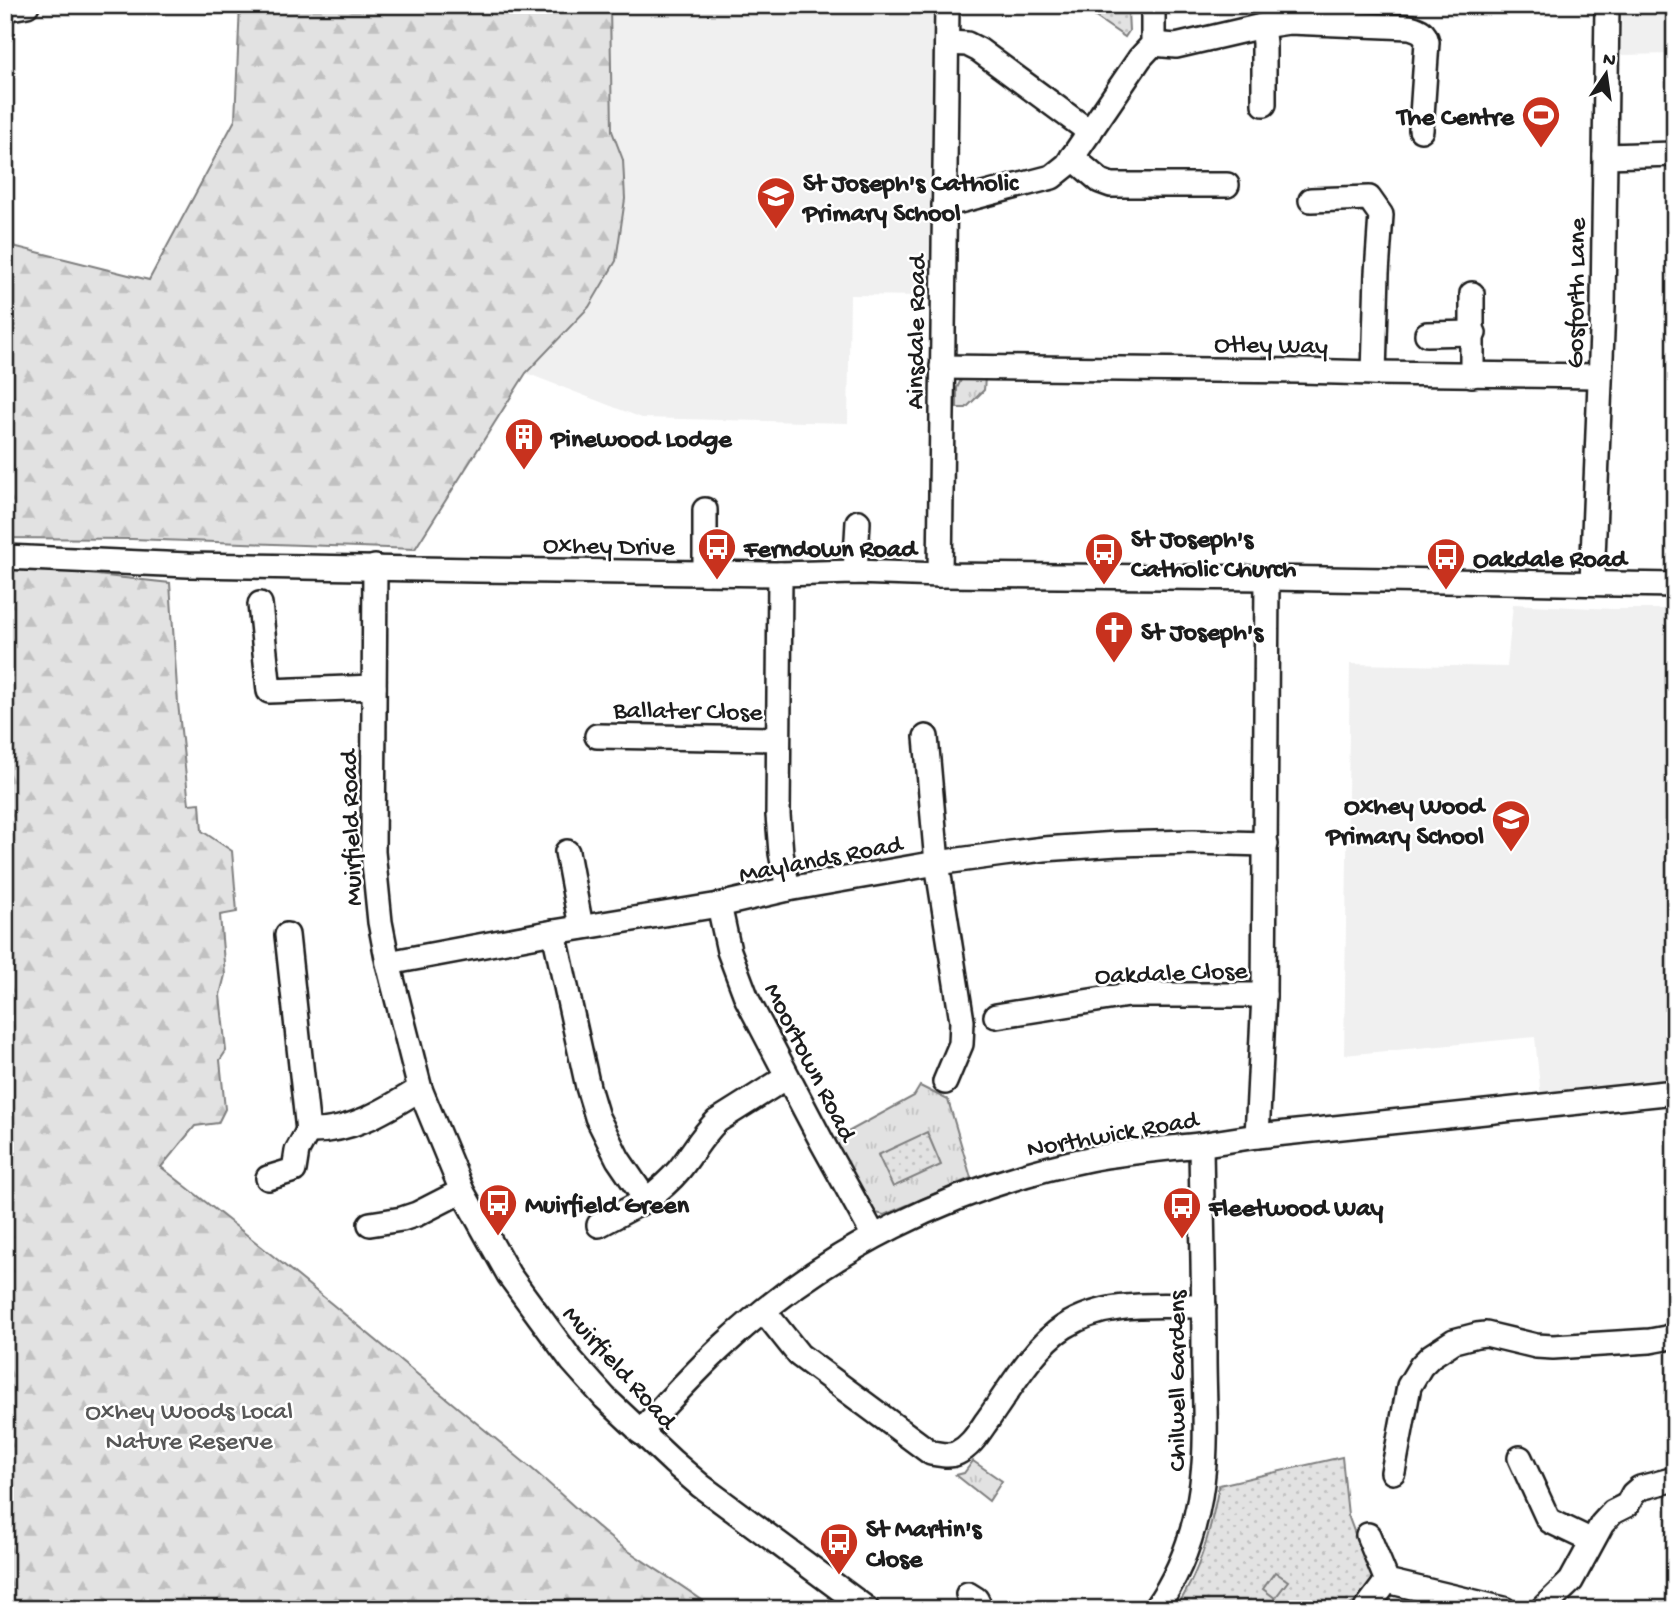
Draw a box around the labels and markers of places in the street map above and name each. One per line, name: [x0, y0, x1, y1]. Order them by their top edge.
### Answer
sports icon: The Centre: [1520, 94, 1562, 149]
place label: The Centre: [1395, 104, 1516, 135]
place label: St Joseph's Catholic Primary School: [801, 170, 1020, 231]
school or university icon: St Joseph's Catholic Primary School: [755, 175, 797, 230]
building icon: Pinewood Lodge: [503, 416, 545, 471]
place label: Pinewood Lodge: [549, 426, 733, 457]
bus stop icon: Ferndown Road: [696, 526, 738, 581]
place label: St Joseph's Catholic Church: [1131, 526, 1296, 587]
bus stop icon: St Joseph's Catholic Church: [1083, 531, 1125, 586]
place label: Ferndown Road: [743, 536, 919, 567]
bus stop icon: Oakdale Road: [1425, 536, 1467, 591]
place label: Oakdale Road: [1473, 546, 1629, 577]
church icon: St Joseph's: [1093, 609, 1135, 664]
place label: St Joseph's: [1141, 619, 1264, 650]
place label: Oxhey Wood Primary School: [1324, 793, 1487, 854]
school or university icon: Oxhey Wood Primary School: [1490, 798, 1532, 853]
bus stop icon: Muirfield Green: [477, 1182, 519, 1237]
bus stop icon: Fleetwood Way: [1161, 1185, 1203, 1240]
place label: Muirfield Green: [525, 1192, 690, 1223]
place label: Fleetwood Way: [1208, 1195, 1384, 1226]
place label: St Martin's Close: [866, 1516, 983, 1577]
bus stop icon: St Martin's Close: [818, 1521, 860, 1576]

